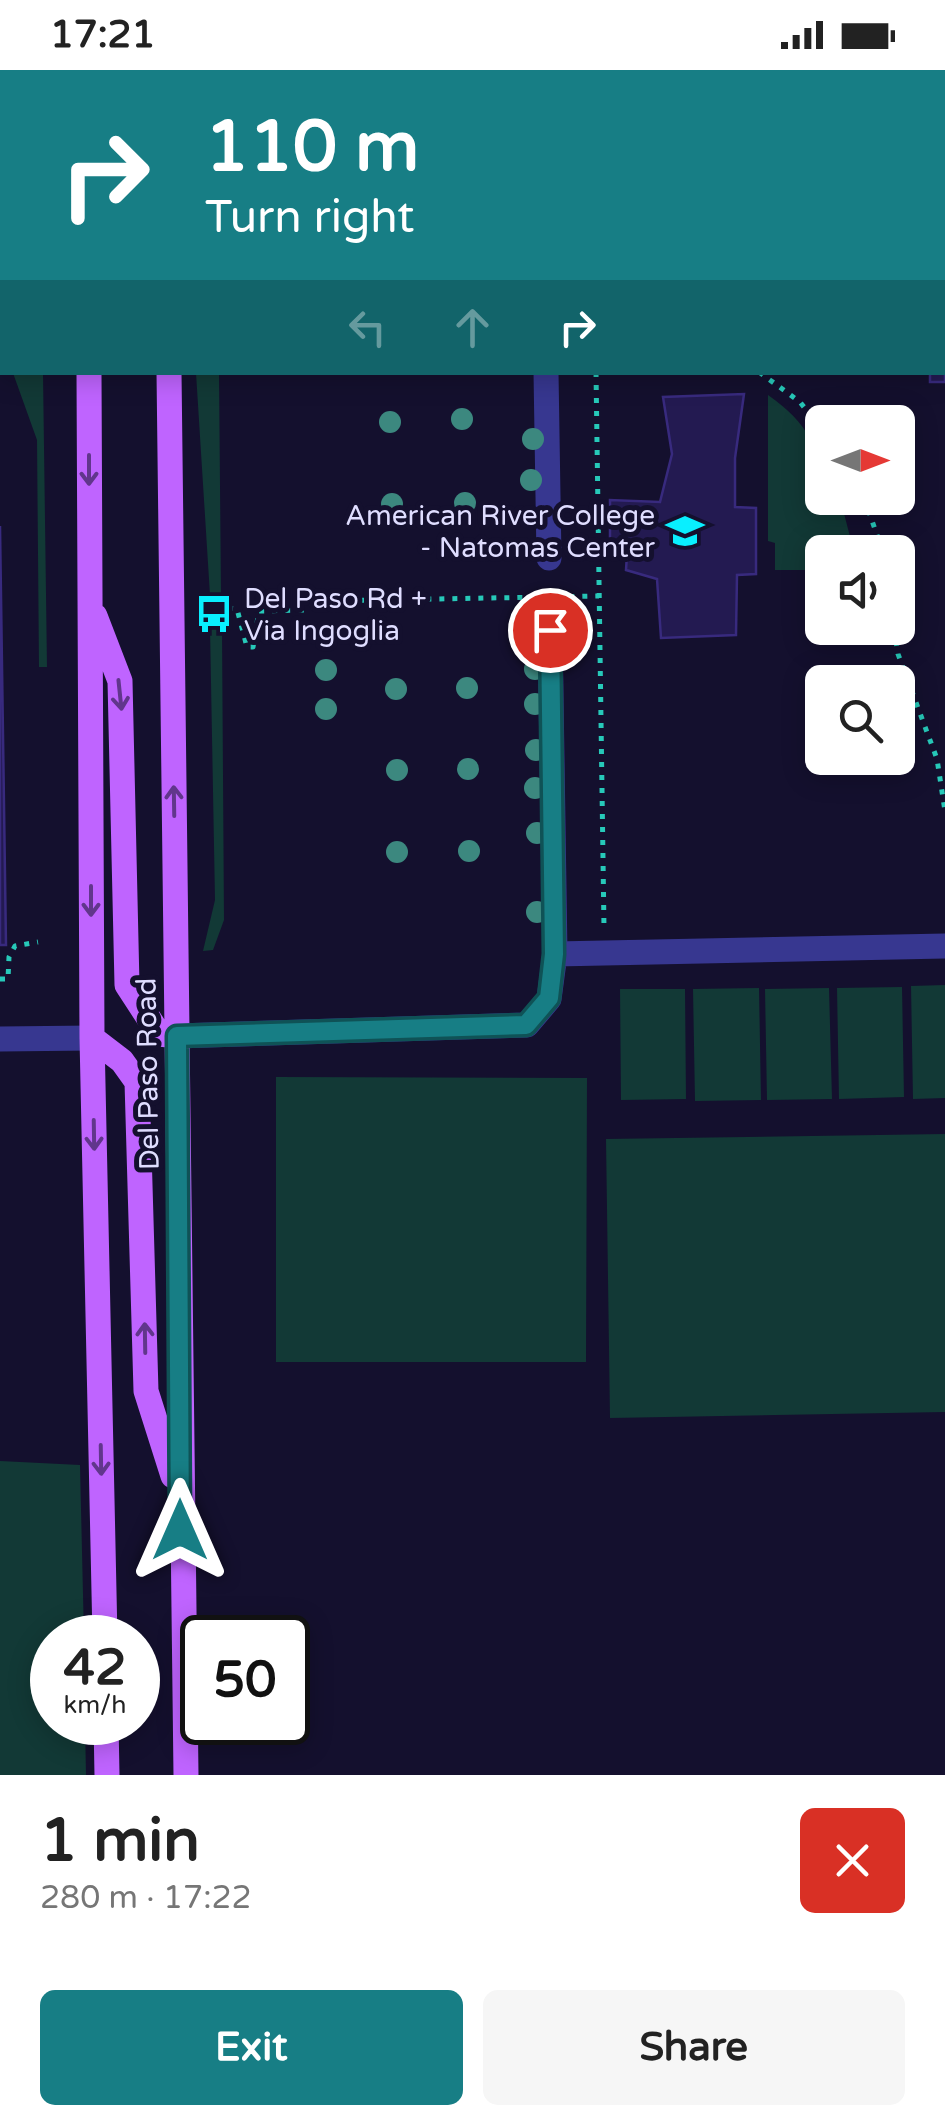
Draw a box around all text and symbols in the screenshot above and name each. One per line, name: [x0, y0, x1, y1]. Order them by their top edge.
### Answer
text: 17:21: [50, 12, 155, 58]
text: 110 m: [205, 106, 419, 190]
icon: right: [40, 110, 170, 240]
text: Turn right: [205, 191, 414, 245]
icon: left: [340, 300, 395, 355]
icon: ahead: [445, 300, 500, 355]
icon: right: [550, 300, 605, 355]
north arrow: [805, 405, 915, 515]
map controls: [805, 405, 915, 775]
one-way arrow: [80, 452, 98, 485]
place label: American River College - Natomas Center: [345, 499, 655, 565]
school or university icon: American River College - Natomas Center: [664, 510, 706, 552]
button: sound: [805, 535, 915, 645]
place label: Del Paso Rd + Via Ingoglia: [244, 582, 427, 648]
pin: [508, 588, 593, 673]
bus stop icon: Del Paso Rd + Via Ingoglia: [193, 593, 235, 635]
icon: arrive: [523, 603, 578, 658]
button: search: [805, 665, 915, 775]
one-way arrow: [111, 678, 130, 710]
one-way arrow: [165, 785, 184, 817]
one-way arrow: [82, 884, 100, 916]
street label: Del Paso Road: [129, 977, 167, 1171]
one-way arrow: [84, 1118, 104, 1151]
one-way arrow: [135, 1322, 154, 1354]
one-way arrow: [91, 1444, 110, 1476]
position arrow: [128, 1478, 232, 1582]
speed limit sign: 50: [180, 1615, 310, 1745]
text: 42: [64, 1638, 126, 1698]
text: km/h: [64, 1690, 126, 1720]
text: 1 min: [40, 1805, 200, 1877]
button: close: [800, 1808, 905, 1913]
text: 280 m · 17:22: [40, 1879, 252, 1917]
button: Exit: [40, 1990, 463, 2105]
button: Share: [483, 1990, 905, 2105]

